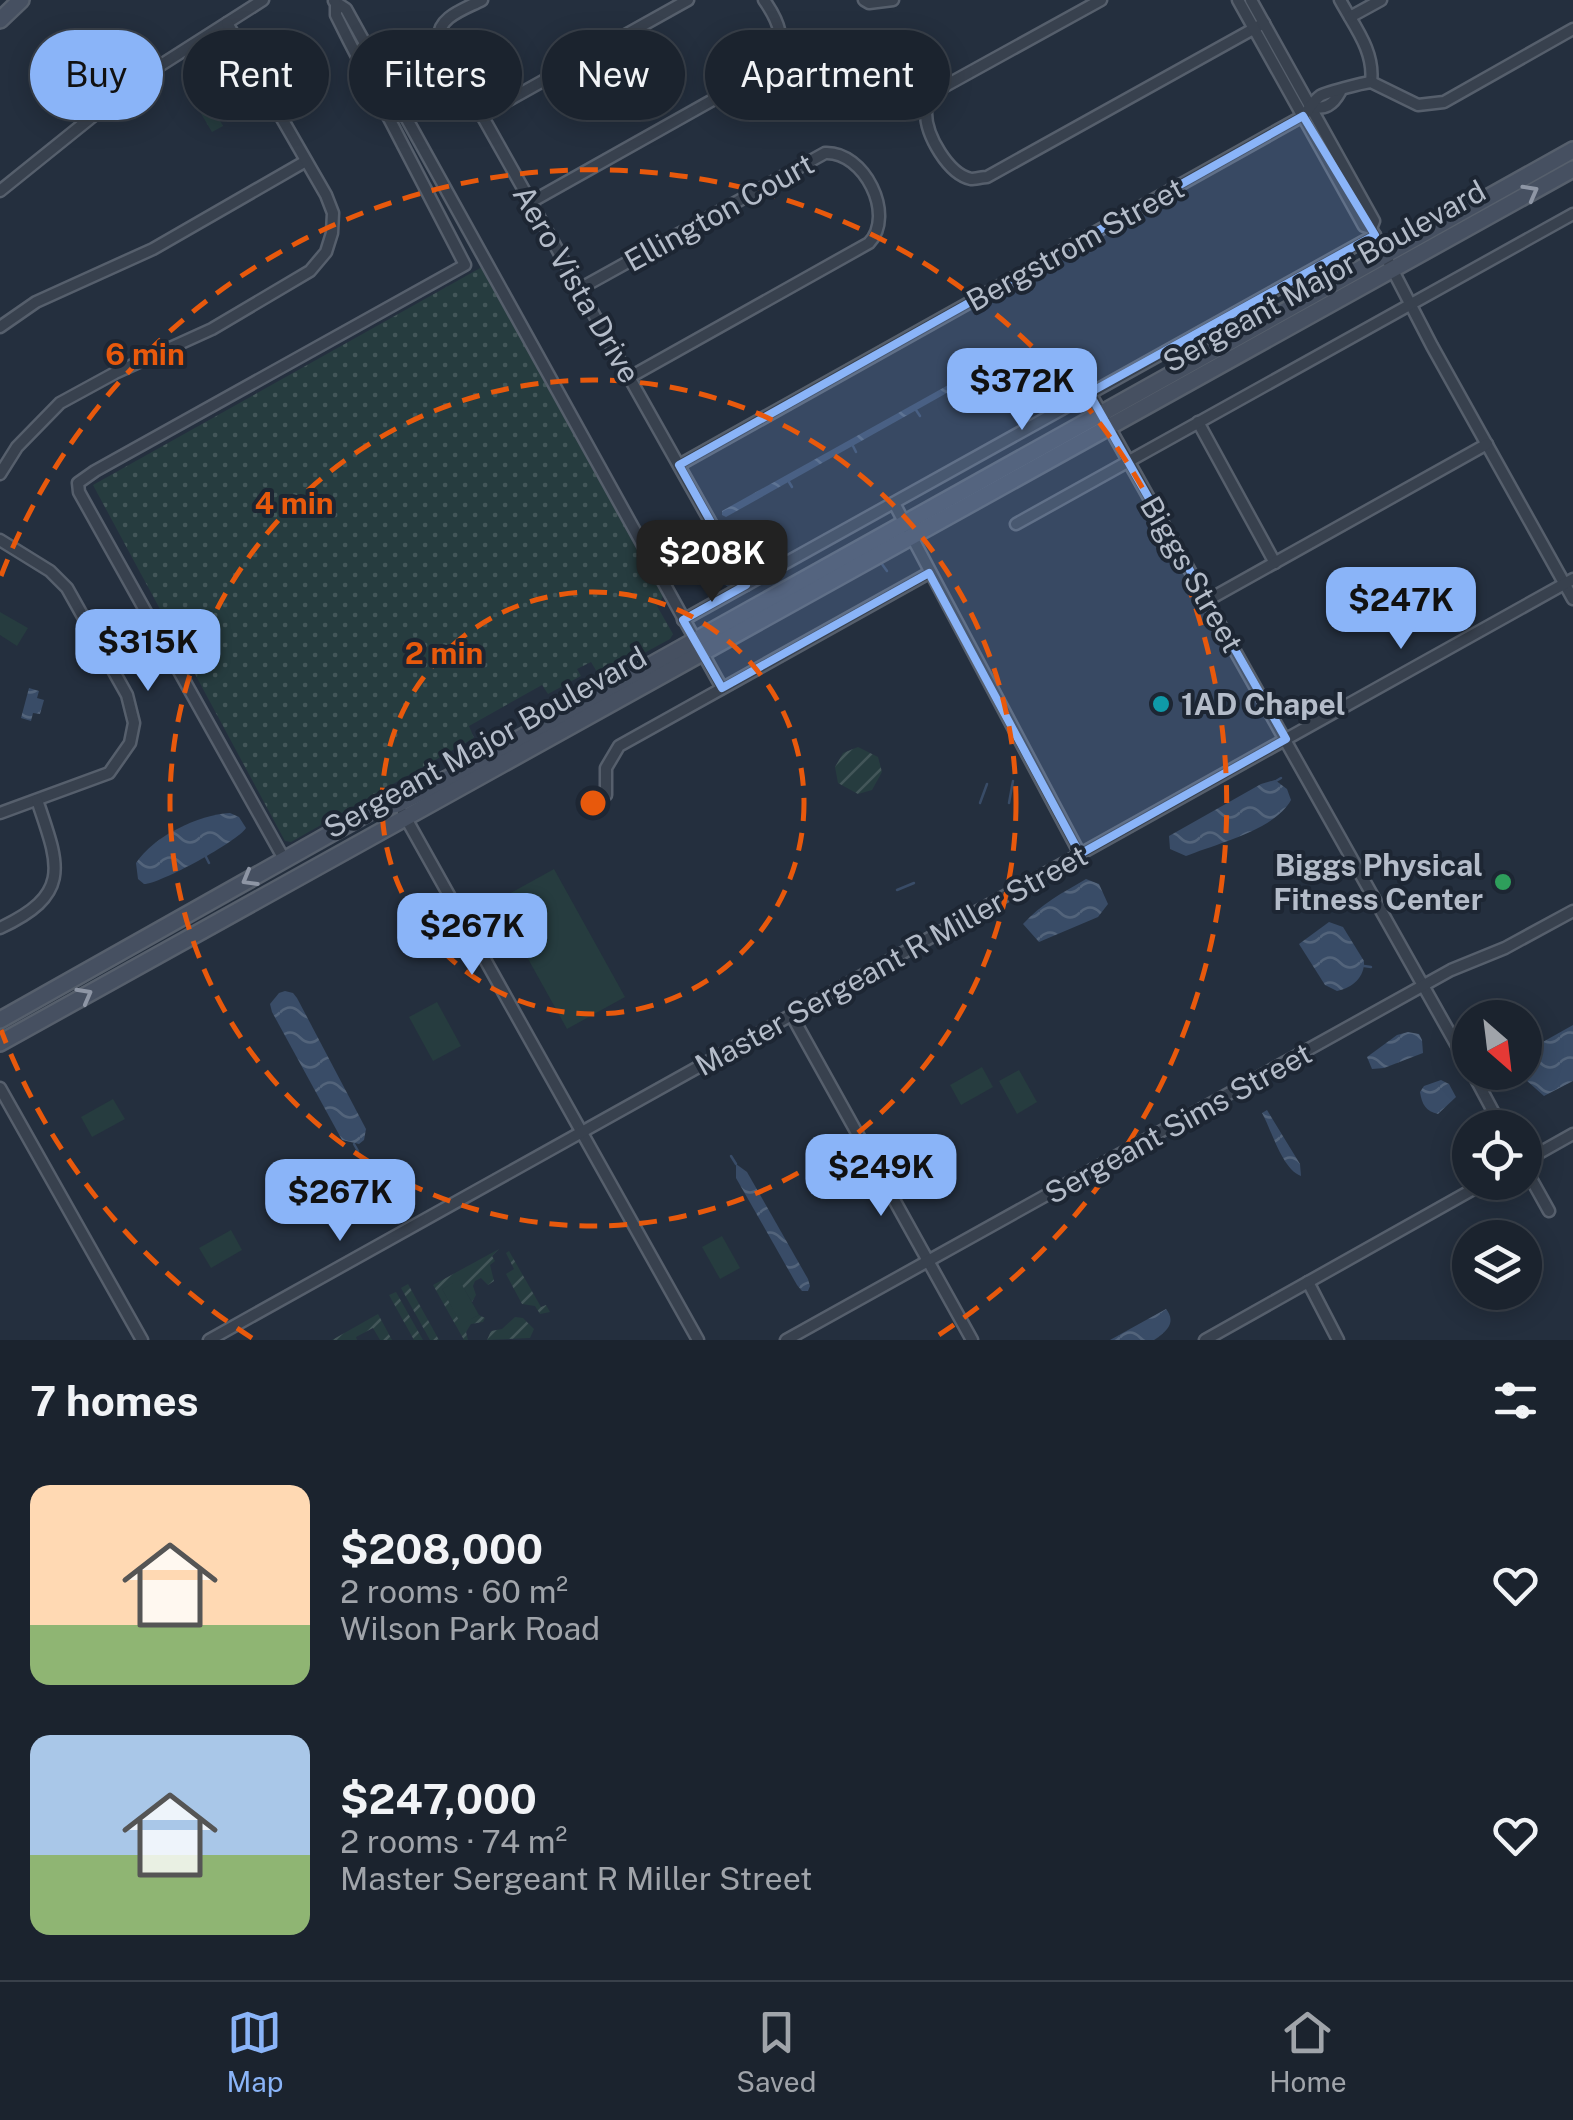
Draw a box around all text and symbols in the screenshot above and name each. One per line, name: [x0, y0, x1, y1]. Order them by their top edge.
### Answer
chip: Buy: [30, 30, 163, 120]
chip: Rent: [183, 30, 329, 120]
chip: Filters: [349, 30, 522, 120]
chip: New: [542, 30, 685, 120]
chip: Apartment: [705, 30, 950, 120]
street label: Ellington Court: [618, 145, 820, 279]
street label: Bergstrom Street: [960, 169, 1190, 319]
street label: Sergeant Major Boulevard: [1157, 172, 1491, 380]
street label: Aero Vista Drive: [506, 179, 648, 389]
one-way arrow: [1520, 185, 1538, 205]
text: 6 min: [105, 336, 185, 372]
pin: $372K: [952, 348, 1092, 433]
text: $372K: [969, 362, 1075, 399]
text: 4 min: [254, 485, 334, 521]
street label: Biggs Street: [1133, 490, 1251, 658]
pin: $208K: [642, 520, 782, 605]
text: $208K: [658, 534, 766, 571]
pin: $247K: [1331, 567, 1471, 652]
text: $247K: [1348, 581, 1454, 618]
pin: $315K: [78, 609, 218, 694]
text: $315K: [97, 623, 199, 660]
text: 2 min: [405, 635, 483, 671]
street label: Sergeant Major Boulevard: [318, 638, 652, 846]
place label: 1AD Chapel: [1181, 686, 1346, 722]
marker: 1AD Chapel: [1150, 693, 1172, 715]
centre of rings: [575, 785, 611, 821]
street label: Master Sergeant R Miller Street: [689, 837, 1093, 1083]
place label: Biggs Physical Fitness Center: [1273, 847, 1483, 917]
one-way arrow: [242, 866, 260, 886]
marker: Biggs Physical Fitness Center: [1492, 871, 1514, 893]
pin: $267K: [402, 893, 542, 978]
text: $267K: [419, 907, 525, 944]
one-way arrow: [74, 988, 92, 1008]
north arrow: [1452, 1000, 1542, 1090]
map controls: [1452, 1000, 1542, 1310]
street label: Sergeant Sims Street: [1038, 1035, 1318, 1211]
button: locate: [1452, 1110, 1542, 1200]
pin: $249K: [811, 1134, 951, 1219]
text: $249K: [827, 1148, 935, 1185]
pin: $267K: [270, 1159, 410, 1244]
text: $267K: [287, 1173, 393, 1210]
button: layers: [1452, 1220, 1542, 1310]
icon: filters: [1488, 1373, 1543, 1428]
text: 7 homes: [30, 1376, 199, 1425]
text: $208,000: [340, 1524, 543, 1573]
icon: home: [110, 1525, 230, 1645]
icon: heart: [1488, 1558, 1543, 1613]
text: 2 rooms · 60 m²: [340, 1573, 568, 1610]
text: Wilson Park Road: [340, 1610, 600, 1647]
text: $247,000: [340, 1774, 537, 1823]
icon: home: [110, 1775, 230, 1895]
icon: heart: [1488, 1808, 1543, 1863]
text: 2 rooms · 74 m²: [340, 1823, 567, 1860]
text: Master Sergeant R Miller Street: [340, 1860, 812, 1897]
tab: Map: [226, 2005, 283, 2098]
tab: Saved: [736, 2005, 816, 2098]
tab: Home: [1269, 2005, 1347, 2098]

